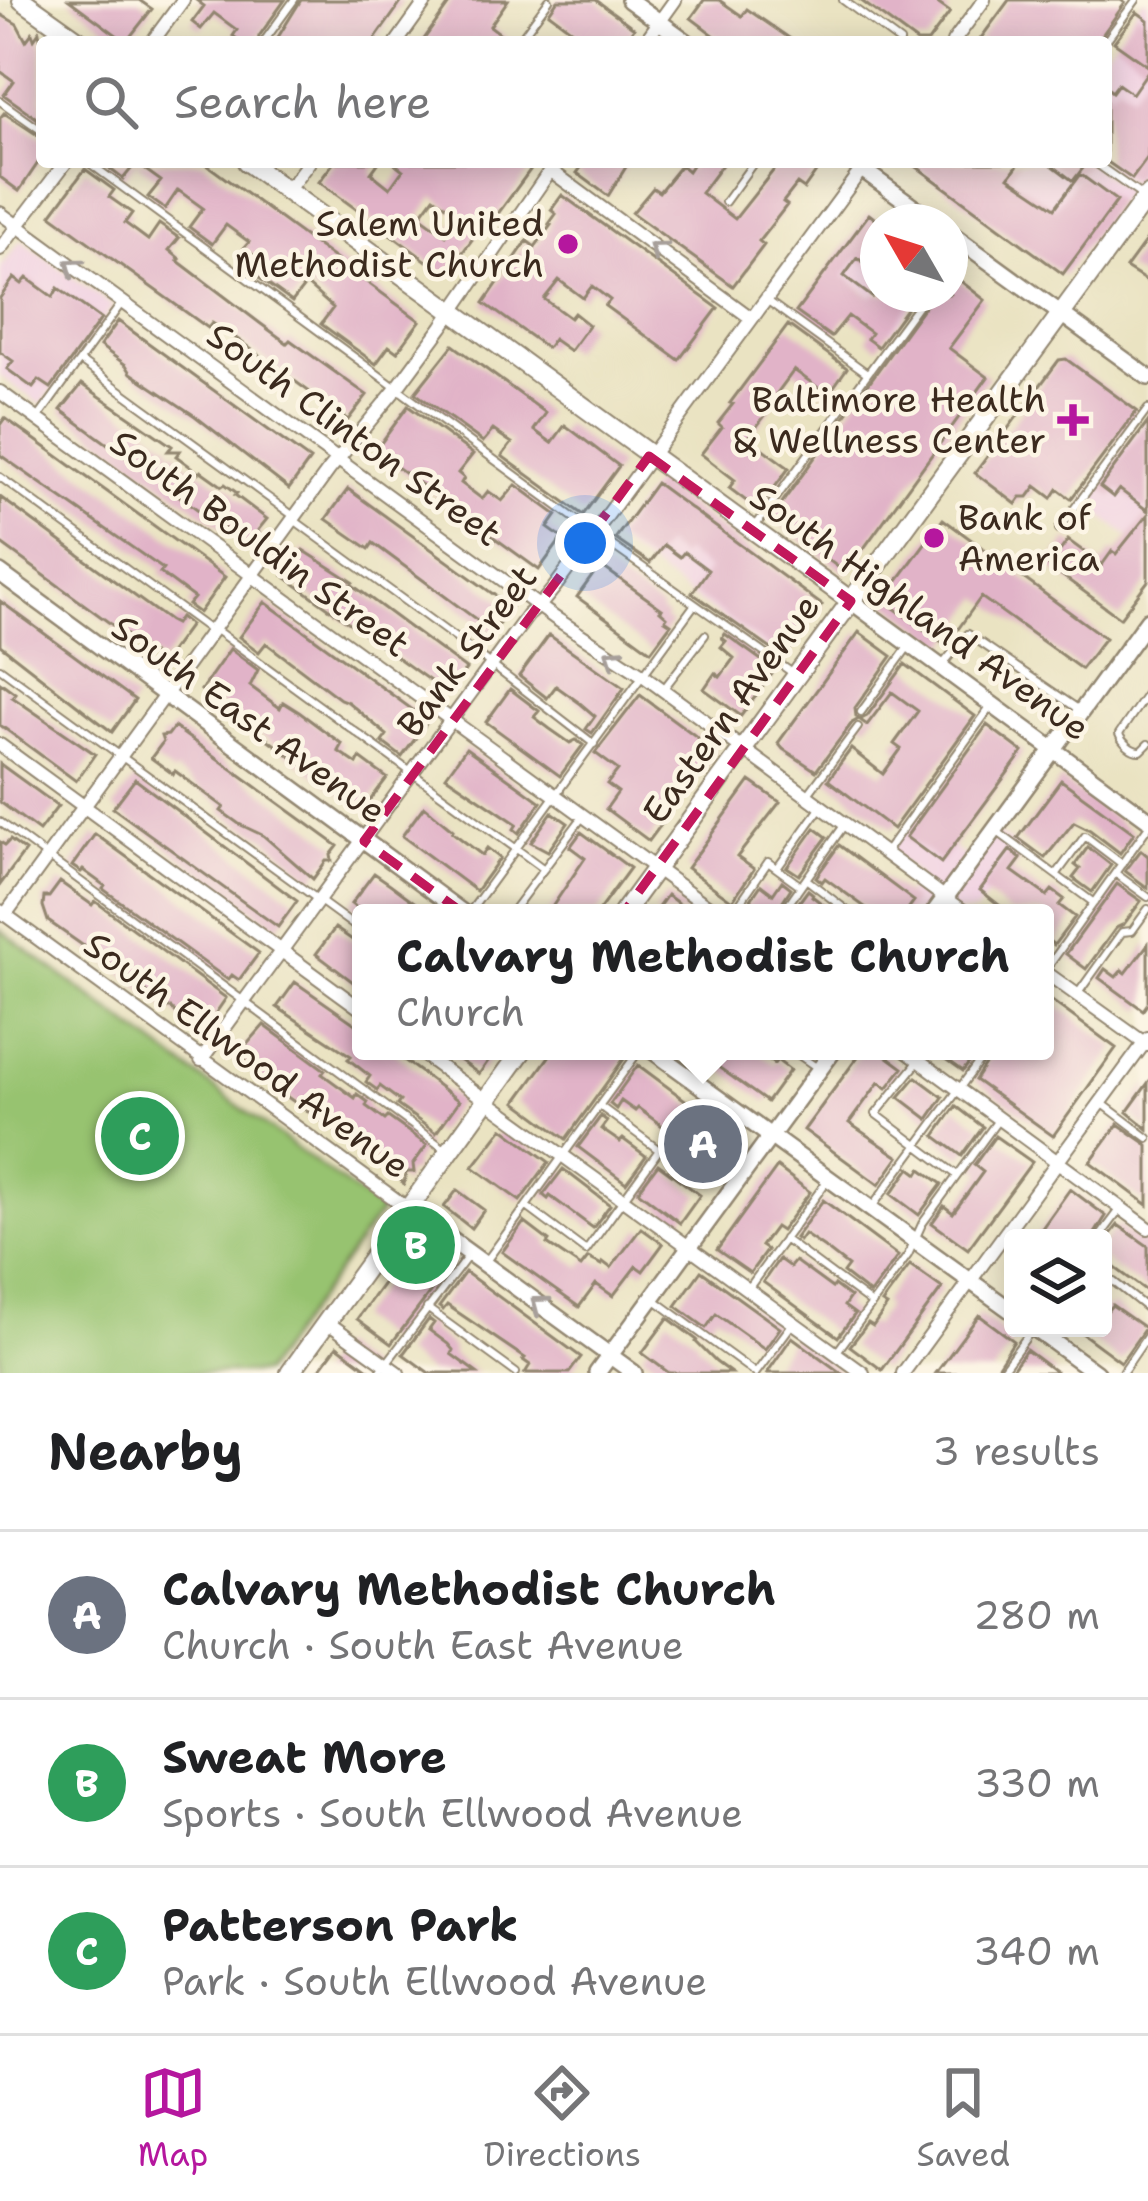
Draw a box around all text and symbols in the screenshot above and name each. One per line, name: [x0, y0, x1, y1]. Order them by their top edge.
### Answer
search box: [36, 36, 1112, 168]
icon: search: [78, 69, 144, 135]
text: Search here: [174, 72, 431, 132]
place label: Salem United Methodist Church: [235, 199, 544, 289]
north arrow: [860, 204, 968, 312]
marker: Salem United Methodist Church: [555, 231, 581, 257]
one-way arrow: [649, 241, 670, 263]
one-way arrow: [65, 259, 87, 281]
street label: South Clinton Street: [197, 311, 511, 557]
place label: Baltimore Health & Wellness Center: [733, 375, 1046, 465]
marker: Baltimore Health & Wellness Center: [1057, 404, 1089, 436]
street label: South Bouldin Street: [101, 418, 419, 668]
street label: South Highland Avenue: [740, 472, 1100, 752]
place label: Bank of America: [958, 493, 1100, 583]
your location: [555, 513, 615, 573]
marker: Bank of America: [921, 525, 947, 551]
street label: Bank Street: [386, 555, 548, 747]
street label: Eastern Avenue: [631, 584, 831, 834]
street label: South East Avenue: [102, 603, 396, 835]
one-way arrow: [604, 648, 626, 670]
popup: [352, 904, 1054, 1060]
street label: South Ellwood Avenue: [74, 920, 420, 1190]
text: Calvary Methodist Church: [396, 926, 1010, 986]
text: Church: [396, 986, 525, 1038]
pin: C: [101, 1091, 179, 1181]
pin: A: [664, 1099, 742, 1189]
pin: B: [377, 1200, 455, 1290]
map controls: [1004, 1229, 1112, 1337]
button: layers: [1004, 1229, 1112, 1337]
one-way arrow: [531, 1296, 553, 1318]
text: Nearby: [48, 1417, 243, 1485]
text: 3 results: [933, 1425, 1100, 1477]
text: Calvary Methodist Church: [162, 1559, 776, 1619]
text: A: [72, 1589, 102, 1641]
text: 280 m: [973, 1589, 1100, 1641]
text: Church · South East Avenue: [162, 1619, 684, 1671]
text: Sweat More: [162, 1727, 447, 1787]
text: B: [75, 1757, 99, 1809]
text: 330 m: [974, 1757, 1100, 1809]
text: Sports · South Ellwood Avenue: [162, 1787, 743, 1839]
text: Patterson Park: [162, 1895, 518, 1955]
text: C: [75, 1925, 99, 1977]
text: 340 m: [973, 1925, 1100, 1977]
text: Park · South Ellwood Avenue: [162, 1955, 707, 2007]
tab: Map: [138, 2060, 208, 2177]
tab: Directions: [484, 2060, 641, 2177]
tab: Saved: [917, 2060, 1010, 2177]

